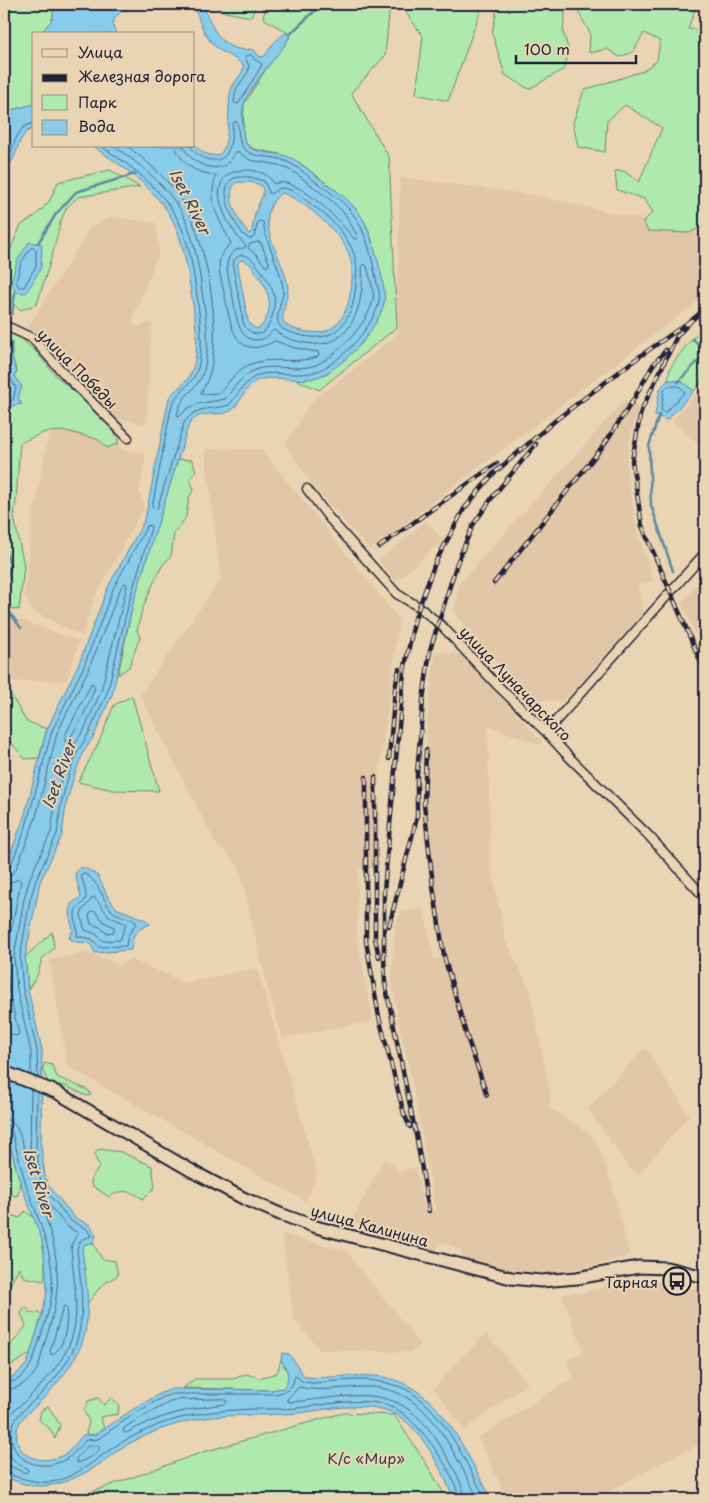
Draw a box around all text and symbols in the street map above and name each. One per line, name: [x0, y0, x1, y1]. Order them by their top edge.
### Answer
legend: [32, 32, 195, 148]
scale bar: [516, 32, 636, 64]
text: 100 m: [524, 37, 570, 60]
text: Улица: [78, 40, 123, 63]
text: Железная дорога: [78, 64, 206, 87]
text: Парк: [78, 90, 117, 113]
text: Вода: [78, 114, 116, 137]
water label: Iset River: [164, 164, 219, 240]
street label: улица Победы: [32, 322, 124, 414]
street label: улица Луначарского: [455, 620, 577, 746]
water label: Iset River: [35, 734, 82, 811]
water label: Iset River: [18, 1145, 63, 1222]
street label: улица Калинина: [308, 1198, 432, 1252]
bus stop icon: Тарная: [662, 1266, 692, 1296]
place label: Тарная: [605, 1270, 658, 1293]
park label: К/с «Мир»: [327, 1446, 405, 1469]

